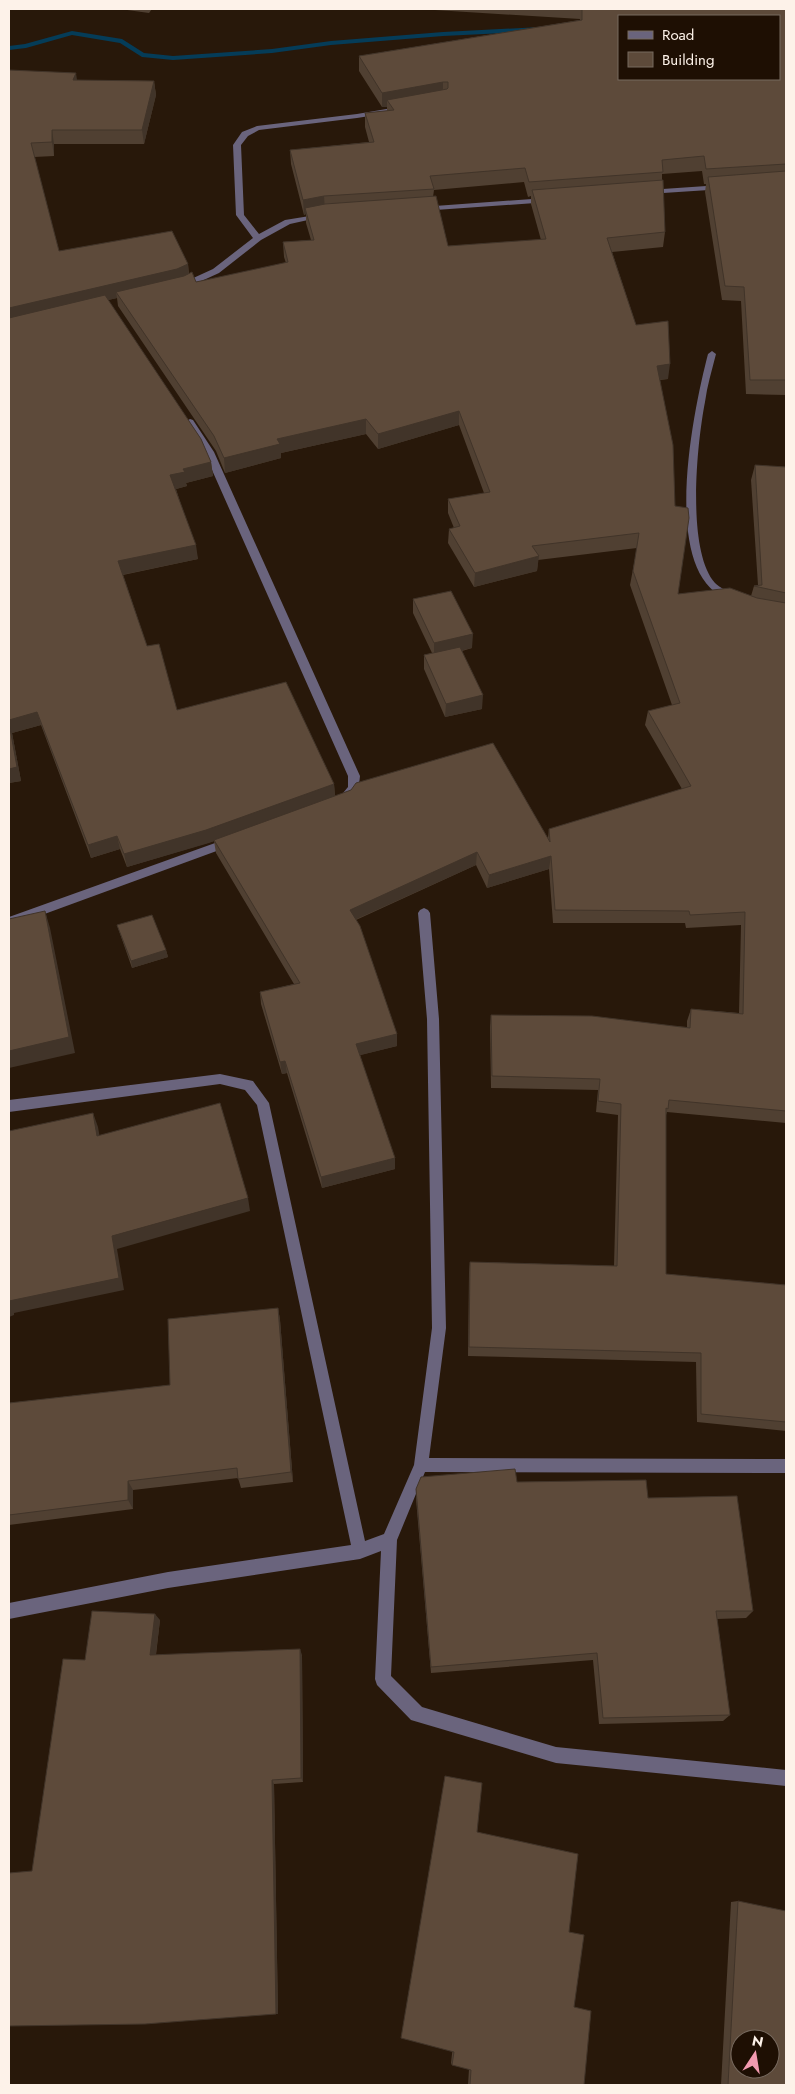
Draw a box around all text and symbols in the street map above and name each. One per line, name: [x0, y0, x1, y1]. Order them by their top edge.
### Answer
legend: [618, 15, 780, 80]
text: Road: [662, 24, 694, 46]
text: Building: [662, 49, 714, 71]
north arrow: [730, 2029, 780, 2079]
text: N: [750, 2030, 765, 2052]

